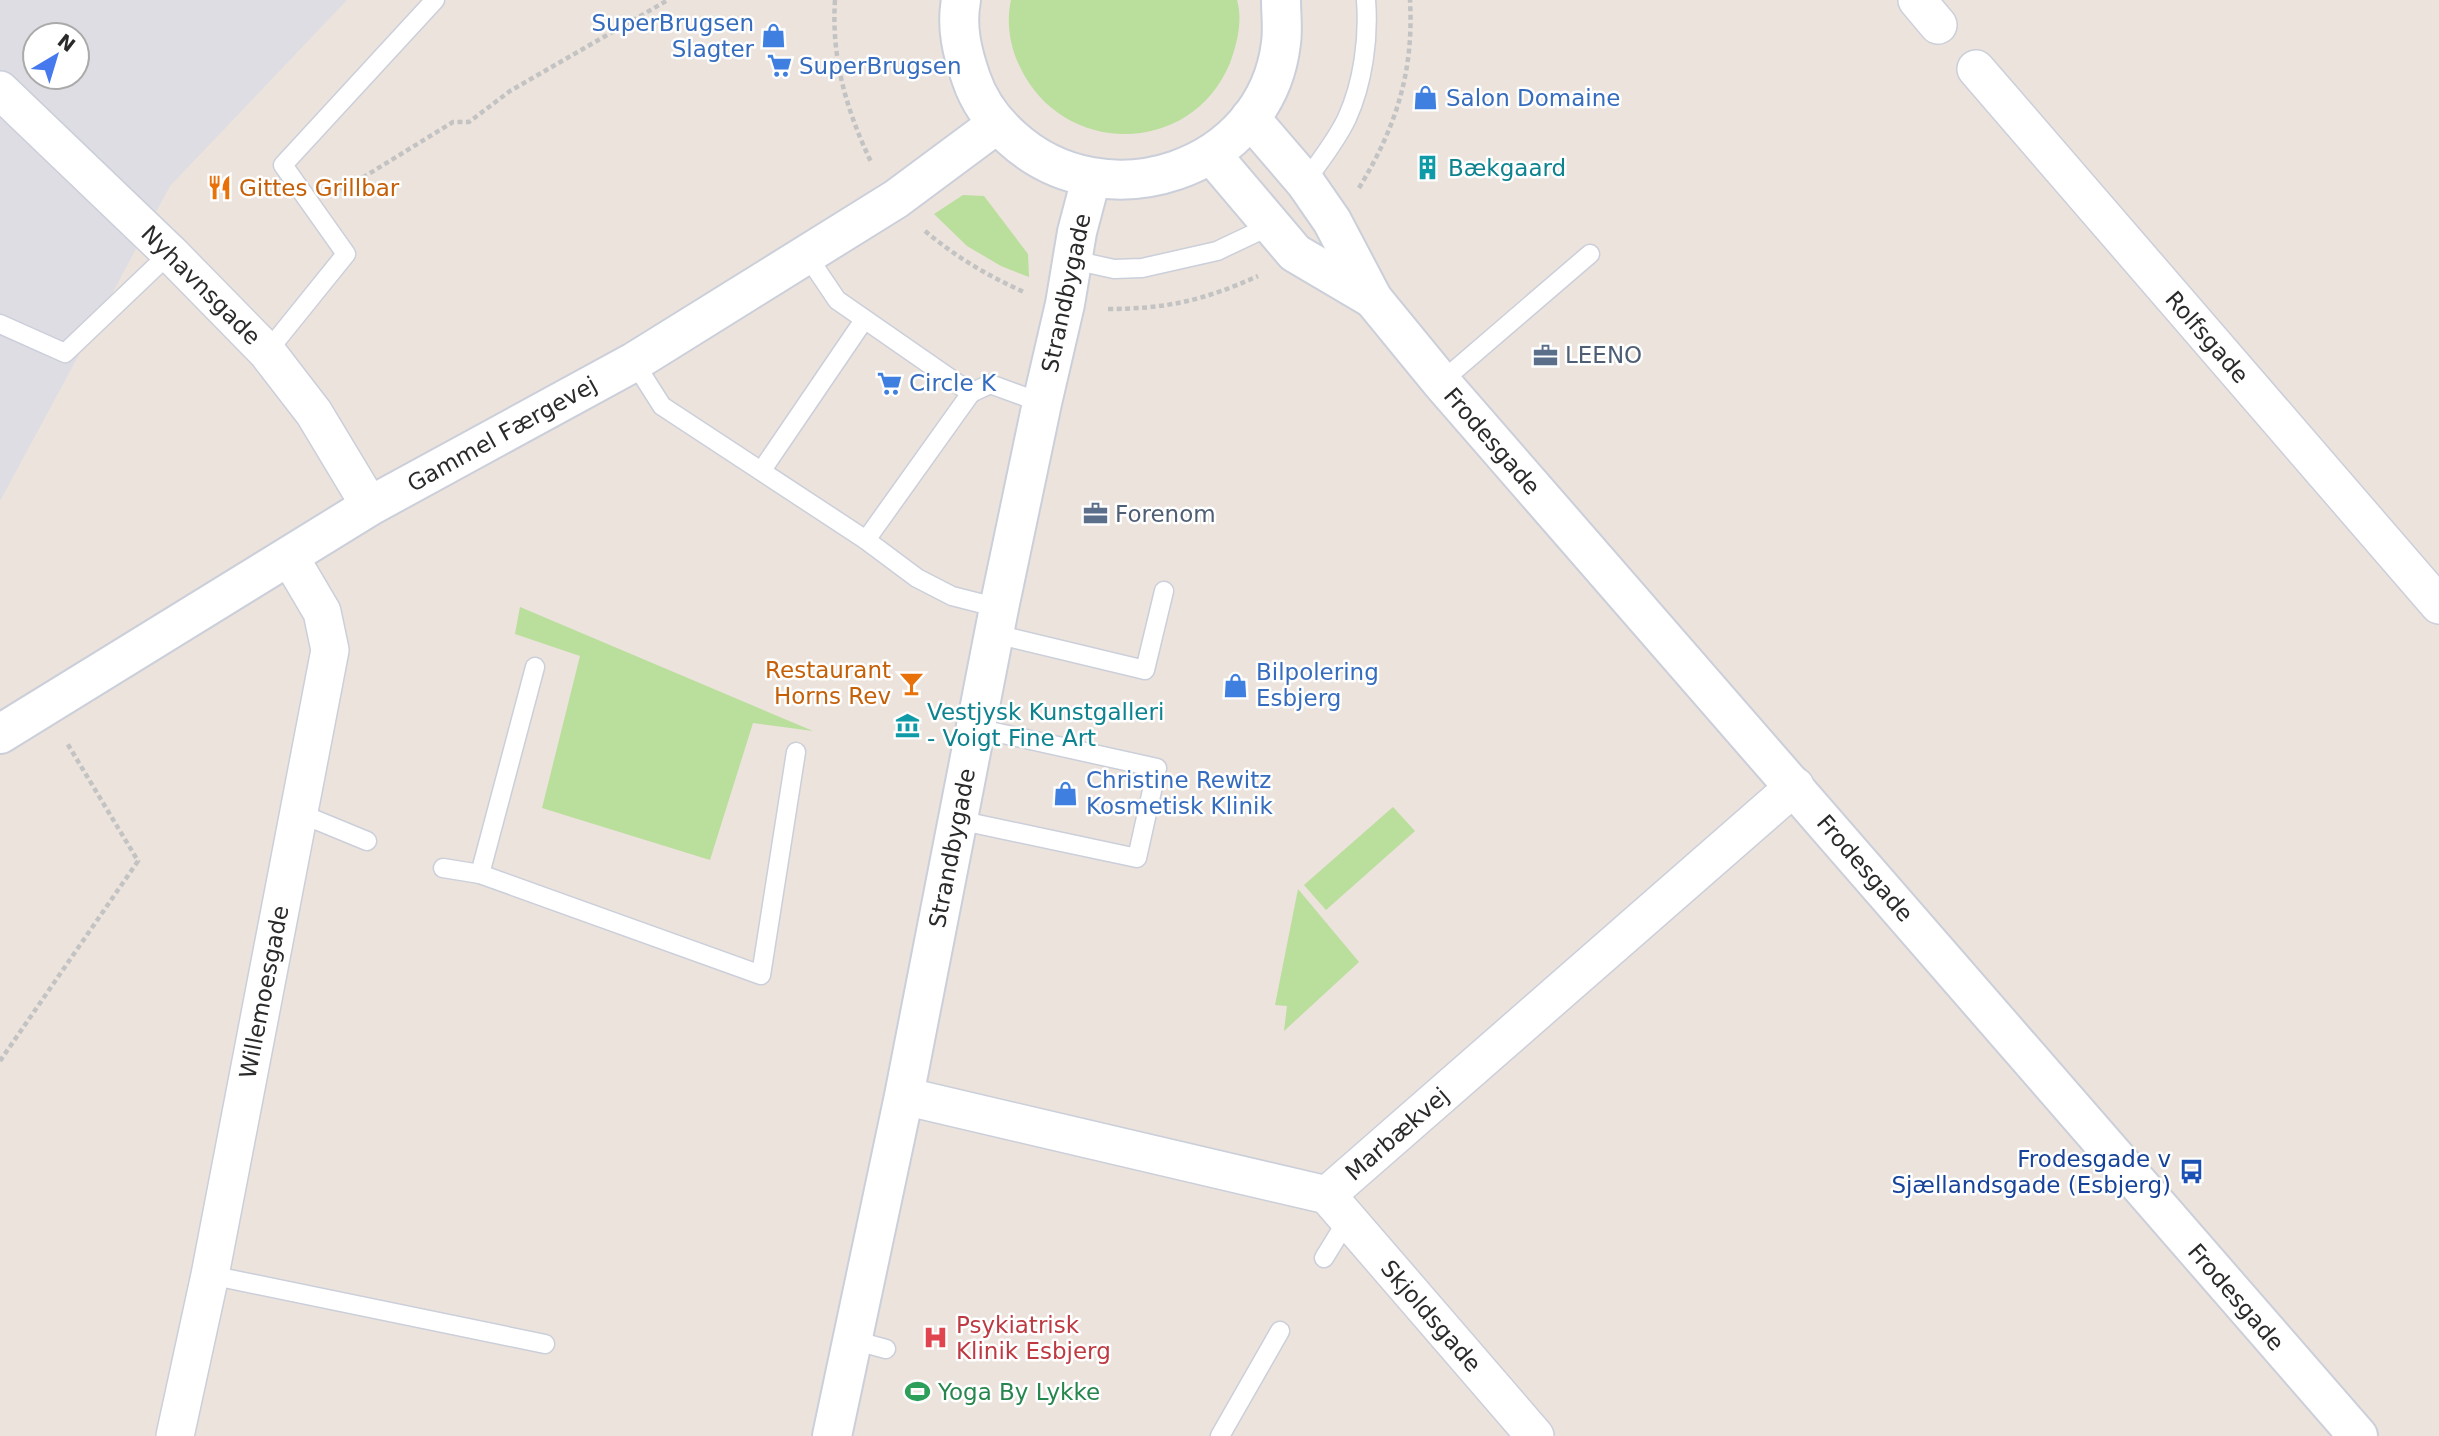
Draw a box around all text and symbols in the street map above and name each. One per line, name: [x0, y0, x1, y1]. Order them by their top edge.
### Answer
place label: SuperBrugsen Slagter: [591, 10, 755, 62]
north arrow: [21, 21, 91, 91]
shop icon: SuperBrugsen Slagter: [760, 22, 788, 50]
text: N: [53, 29, 80, 56]
supermarket icon: SuperBrugsen: [765, 52, 793, 80]
place label: SuperBrugsen: [799, 53, 962, 79]
shop icon: Salon Domaine: [1412, 84, 1440, 112]
place label: Salon Domaine: [1446, 85, 1620, 111]
building icon: Bækgaard: [1414, 154, 1442, 182]
place label: Bækgaard: [1448, 155, 1566, 181]
restaurant icon: Gittes Grillbar: [205, 174, 233, 202]
place label: Gittes Grillbar: [239, 175, 400, 201]
street label: Strandbygade: [1036, 211, 1096, 375]
street label: Nyhavnsgade: [136, 220, 266, 350]
street label: Rolfsgade: [2160, 286, 2254, 388]
office icon: LEENO: [1531, 341, 1559, 369]
place label: LEENO: [1565, 342, 1642, 368]
supermarket icon: Circle K: [875, 369, 903, 397]
place label: Circle K: [909, 370, 997, 396]
street label: Gammel Færgevej: [403, 371, 601, 497]
street label: Frodesgade: [1439, 382, 1545, 500]
office icon: Forenom: [1081, 500, 1109, 528]
place label: Forenom: [1115, 501, 1216, 527]
place label: Restaurant Horns Rev: [765, 657, 891, 709]
place label: Bilpolering Esbjerg: [1256, 659, 1379, 711]
bar icon: Restaurant Horns Rev: [897, 669, 925, 697]
shop icon: Bilpolering Esbjerg: [1222, 671, 1250, 699]
place label: Vestjysk Kunstgalleri - Voigt Fine Art: [927, 699, 1164, 751]
museum icon: Vestjysk Kunstgalleri - Voigt Fine Art: [893, 711, 921, 739]
street label: Strandbygade: [924, 766, 980, 930]
place label: Christine Rewitz Kosmetisk Klinik: [1086, 767, 1273, 819]
shop icon: Christine Rewitz Kosmetisk Klinik: [1052, 779, 1080, 807]
street label: Frodesgade: [1812, 809, 1918, 927]
street label: Willemoesgade: [234, 903, 294, 1081]
street label: Marbækvej: [1340, 1082, 1454, 1186]
place label: Frodesgade v Sjællandsgade (Esbjerg): [1891, 1146, 2171, 1198]
bus stop icon: Frodesgade v Sjællandsgade (Esbjerg): [2177, 1158, 2205, 1186]
street label: Frodesgade: [2183, 1238, 2289, 1356]
street label: Skjoldsgade: [1376, 1255, 1486, 1377]
place label: Psykiatrisk Klinik Esbjerg: [956, 1312, 1111, 1364]
hospital icon: Psykiatrisk Klinik Esbjerg: [922, 1324, 950, 1352]
sports icon: Yoga By Lykke: [904, 1378, 932, 1406]
place label: Yoga By Lykke: [937, 1379, 1100, 1405]

